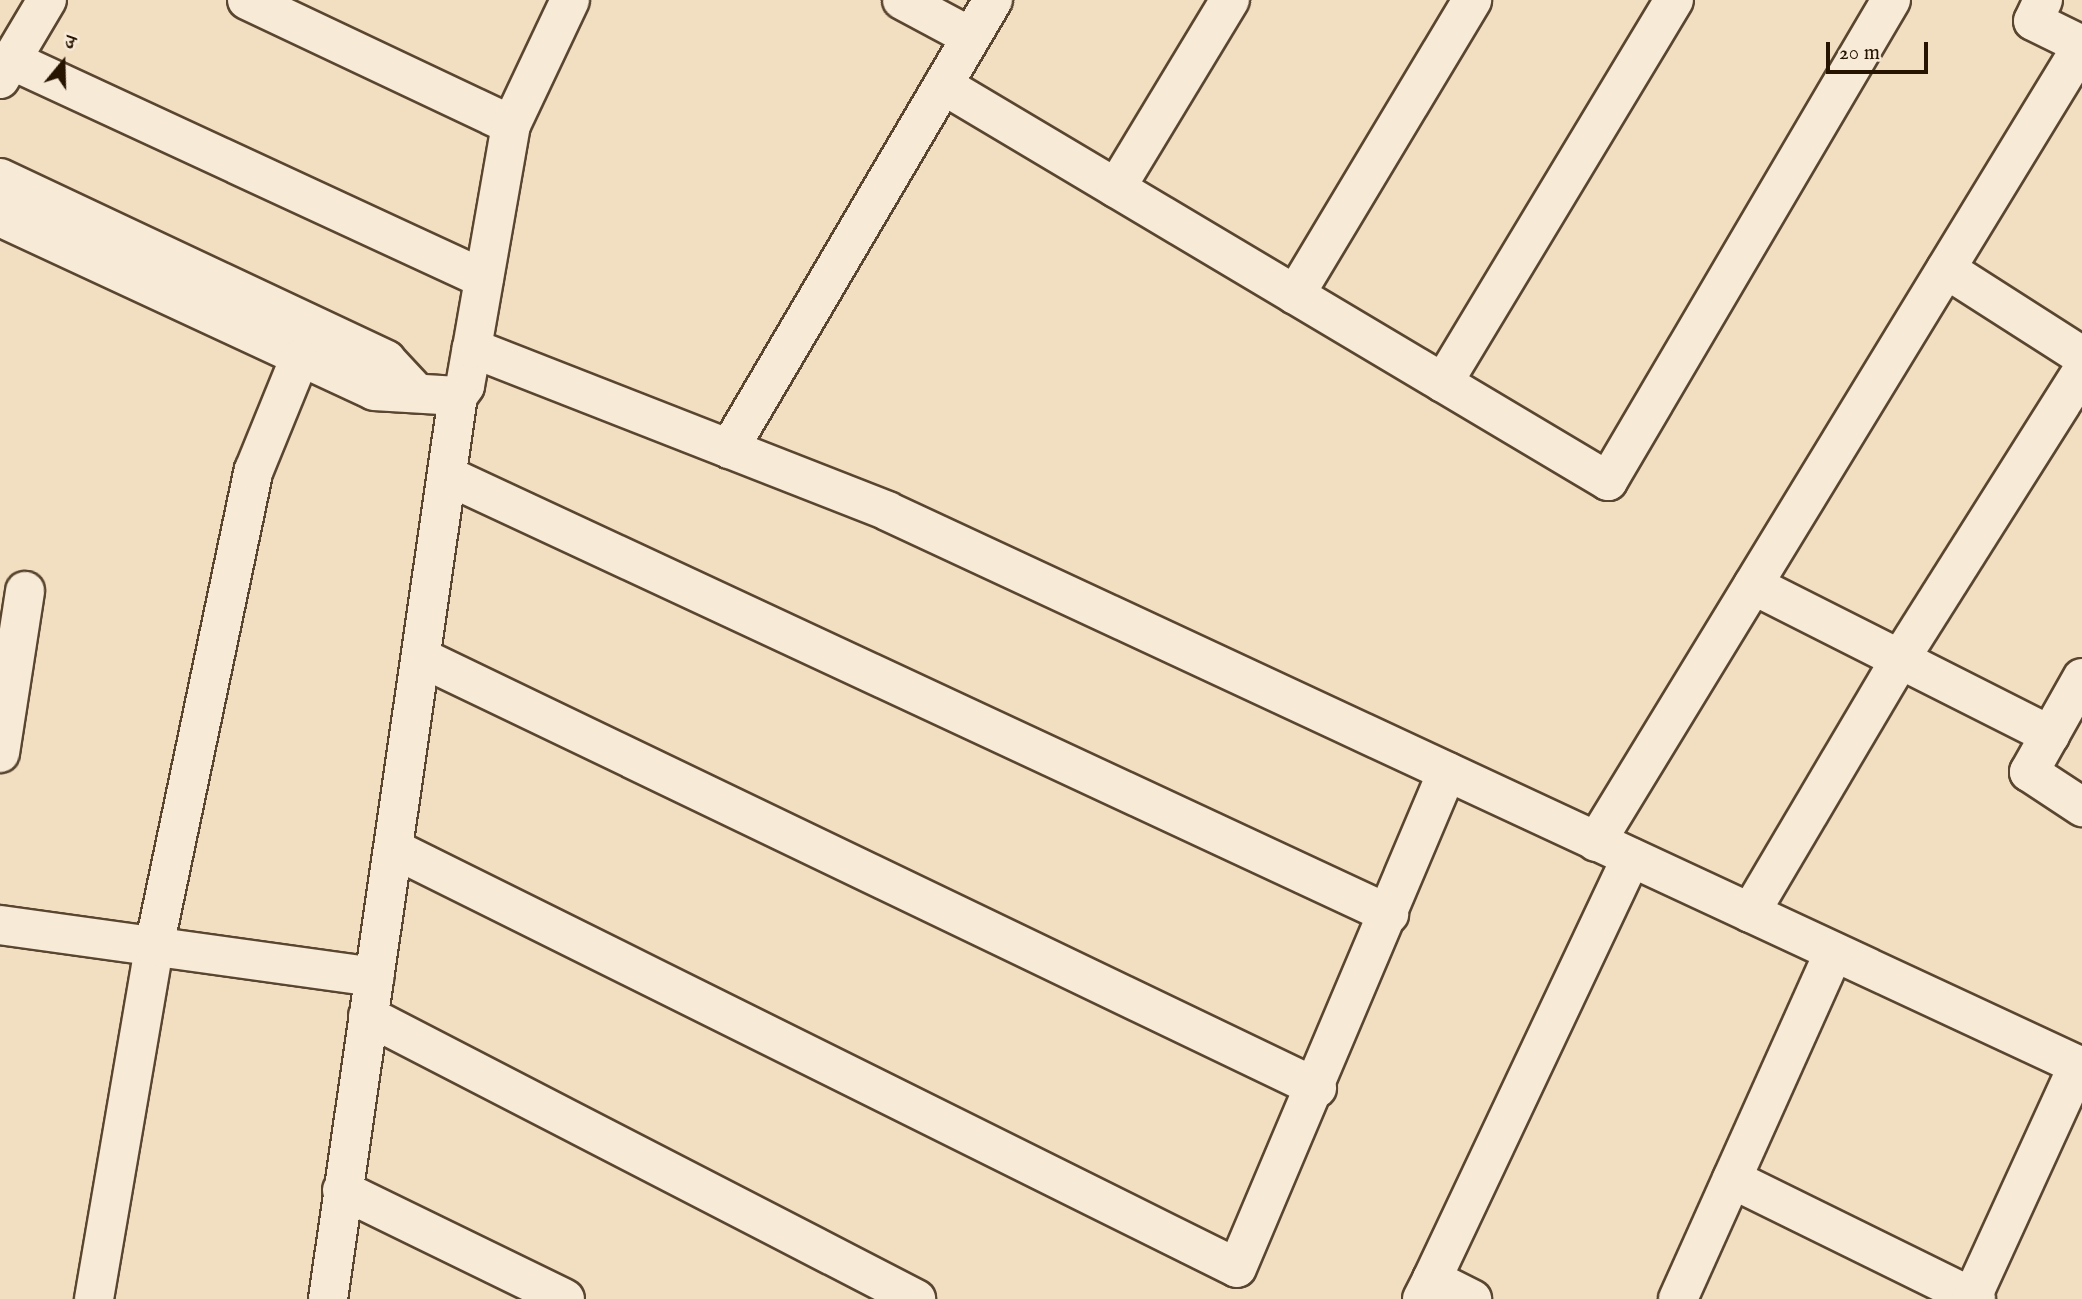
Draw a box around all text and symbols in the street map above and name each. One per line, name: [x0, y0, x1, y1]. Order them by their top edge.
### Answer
north arrow: [28, 28, 98, 98]
scale bar: [1830, 28, 1932, 72]
text: उ: [61, 30, 78, 56]
text: 20 m: [1839, 40, 1880, 67]

